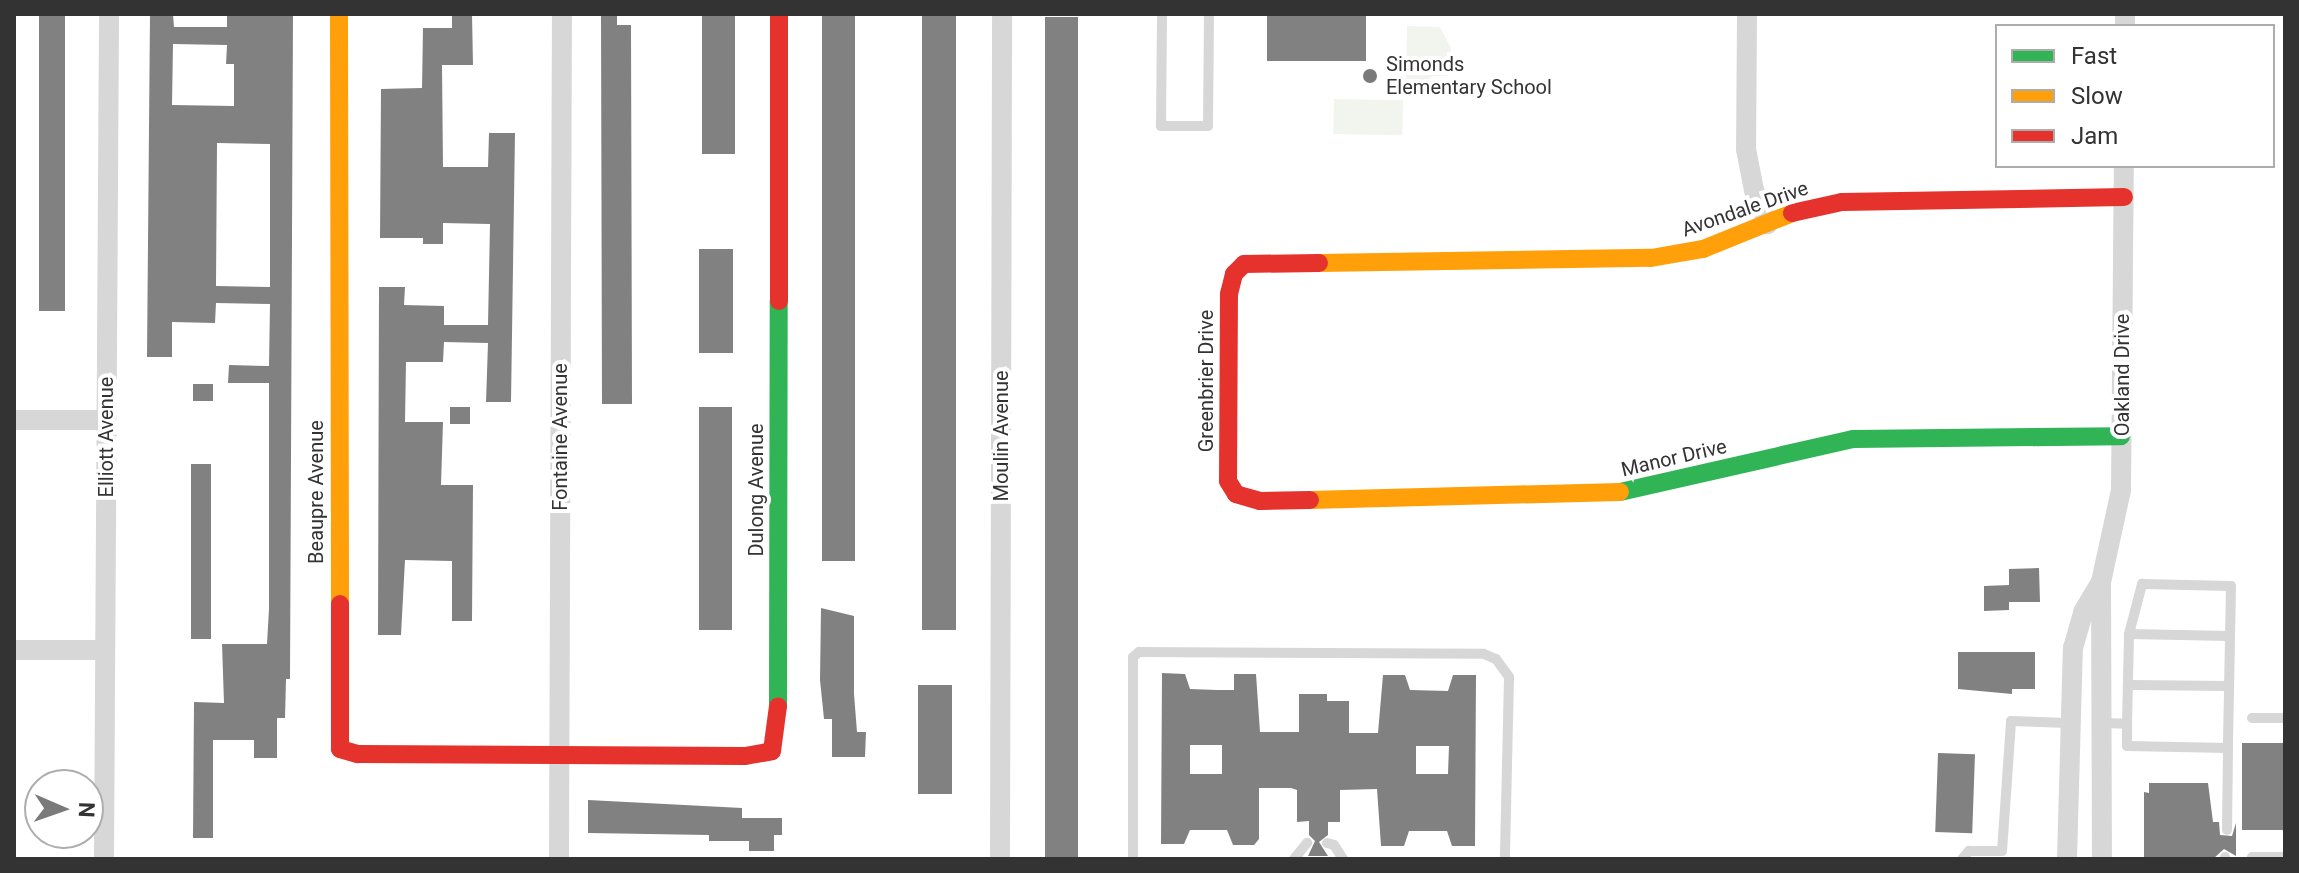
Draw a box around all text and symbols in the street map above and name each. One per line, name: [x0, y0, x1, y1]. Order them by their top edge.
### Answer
legend: [1995, 24, 2275, 168]
text: Fast: [2071, 42, 2117, 70]
place label: Simonds Elementary School: [1386, 52, 1552, 99]
marker: Simonds Elementary School: [1361, 67, 1379, 85]
text: Slow: [2071, 82, 2123, 110]
text: Jam: [2071, 122, 2118, 150]
street label: Avondale Drive: [1679, 176, 1811, 242]
street label: Greenbrier Drive: [1194, 310, 1218, 452]
street label: Oakland Drive: [2110, 314, 2134, 436]
street label: Fontaine Avenue: [548, 363, 572, 511]
street label: Moulin Avenue: [989, 370, 1013, 502]
street label: Elliott Avenue: [94, 377, 118, 497]
street label: Beaupre Avenue: [304, 420, 328, 564]
street label: Dulong Avenue: [744, 423, 768, 557]
street label: Manor Drive: [1619, 434, 1729, 482]
north arrow: [24, 769, 104, 849]
text: N: [74, 802, 99, 818]

